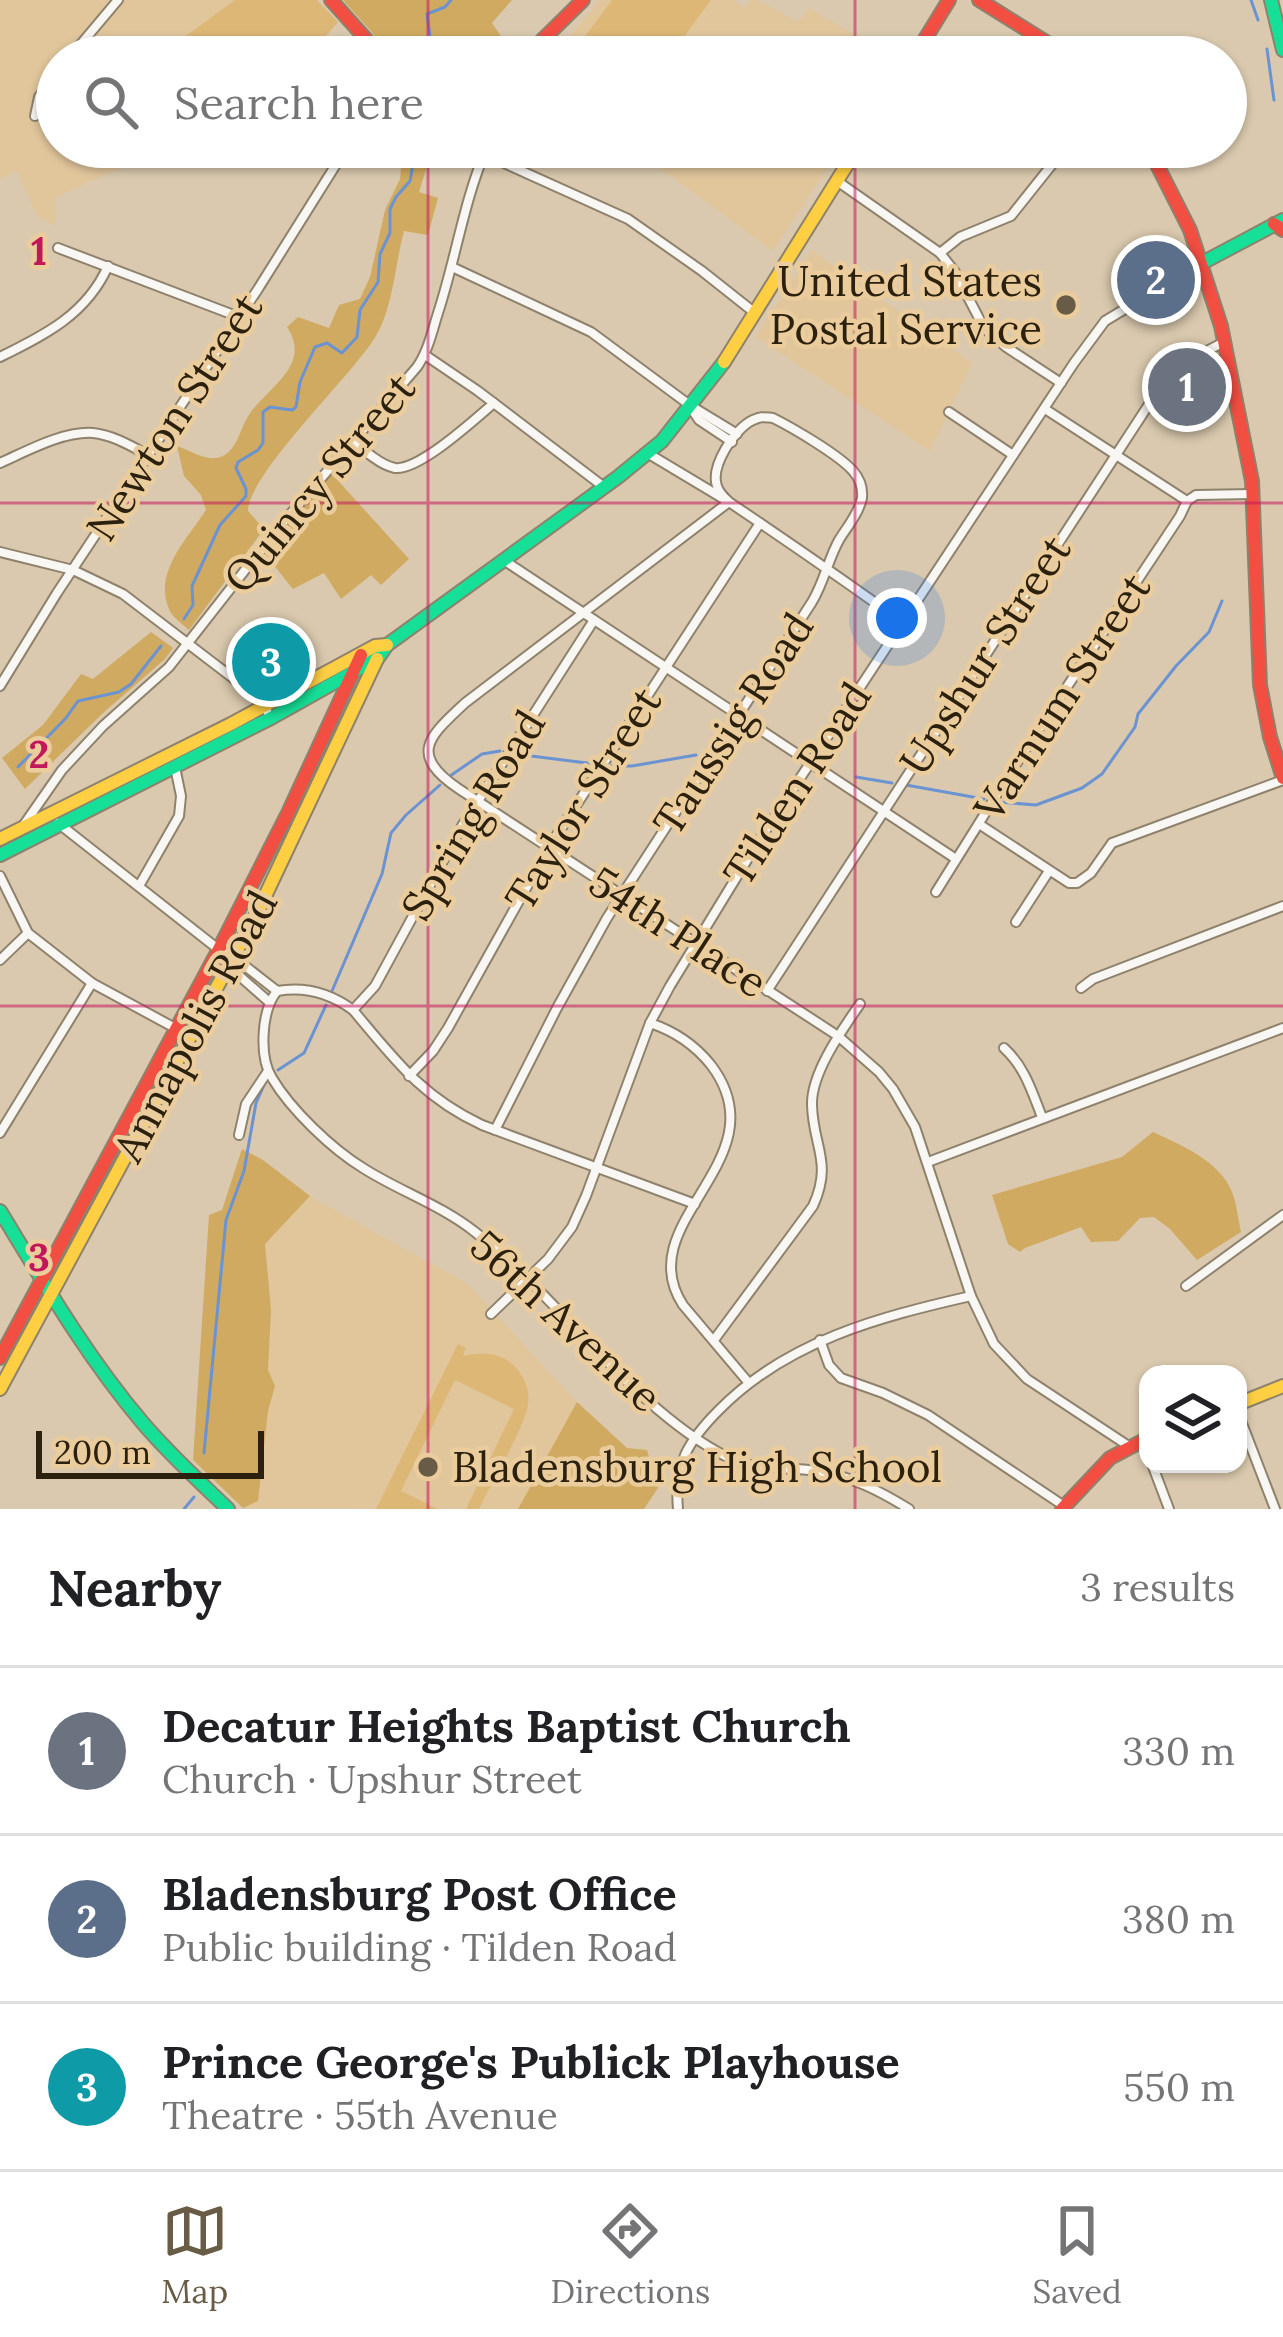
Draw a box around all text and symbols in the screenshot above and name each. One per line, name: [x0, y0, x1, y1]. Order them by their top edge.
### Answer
search box: [36, 36, 1247, 168]
icon: search: [78, 69, 144, 135]
text: Search here: [174, 74, 424, 131]
text: 1: [31, 226, 47, 276]
pin: 2: [1117, 235, 1195, 325]
place label: United States Postal Service: [770, 254, 1042, 356]
street label: Newton Street: [74, 282, 274, 551]
marker: United States Postal Service: [1053, 292, 1079, 318]
pin: 1: [1148, 342, 1226, 432]
street label: Quincy Street: [211, 362, 427, 604]
street label: Upshur Street: [888, 525, 1083, 785]
street label: Varnum Street: [961, 562, 1163, 832]
your location: [867, 588, 927, 648]
street label: Taussig Road: [641, 602, 825, 846]
pin: 3: [232, 617, 310, 707]
street label: Tilden Road: [711, 672, 883, 896]
street label: Taylor Street: [493, 677, 673, 921]
street label: Spring Road: [389, 700, 557, 930]
text: 2: [29, 729, 49, 779]
street label: 54th Place: [579, 855, 777, 1009]
street label: Annapolis Road: [100, 881, 289, 1172]
street label: 56th Avenue: [459, 1219, 673, 1423]
text: 3: [28, 1232, 50, 1282]
map controls: [1139, 1365, 1247, 1473]
button: layers: [1139, 1365, 1247, 1473]
scale bar: [36, 1425, 264, 1478]
text: 200 m: [54, 1431, 151, 1473]
place label: Bladensburg High School: [452, 1440, 942, 1494]
marker: Bladensburg High School: [415, 1454, 441, 1480]
text: Nearby: [48, 1555, 221, 1620]
text: 3 results: [1080, 1562, 1235, 1612]
text: Decatur Heights Baptist Church: [162, 1697, 851, 1754]
text: 1: [79, 1726, 95, 1776]
text: 330 m: [1122, 1726, 1235, 1776]
text: Church · Upshur Street: [162, 1754, 582, 1804]
text: Bladensburg Post Office: [162, 1865, 677, 1922]
text: 2: [77, 1894, 97, 1944]
text: 380 m: [1122, 1894, 1235, 1944]
text: Public building · Tilden Road: [162, 1922, 677, 1972]
text: Prince George's Publick Playhouse: [162, 2033, 900, 2090]
text: 3: [76, 2062, 98, 2112]
text: 550 m: [1123, 2062, 1235, 2112]
text: Theatre · 55th Avenue: [162, 2090, 558, 2140]
tab: Map: [161, 2198, 228, 2312]
tab: Directions: [551, 2198, 710, 2312]
tab: Saved: [1033, 2198, 1122, 2312]

